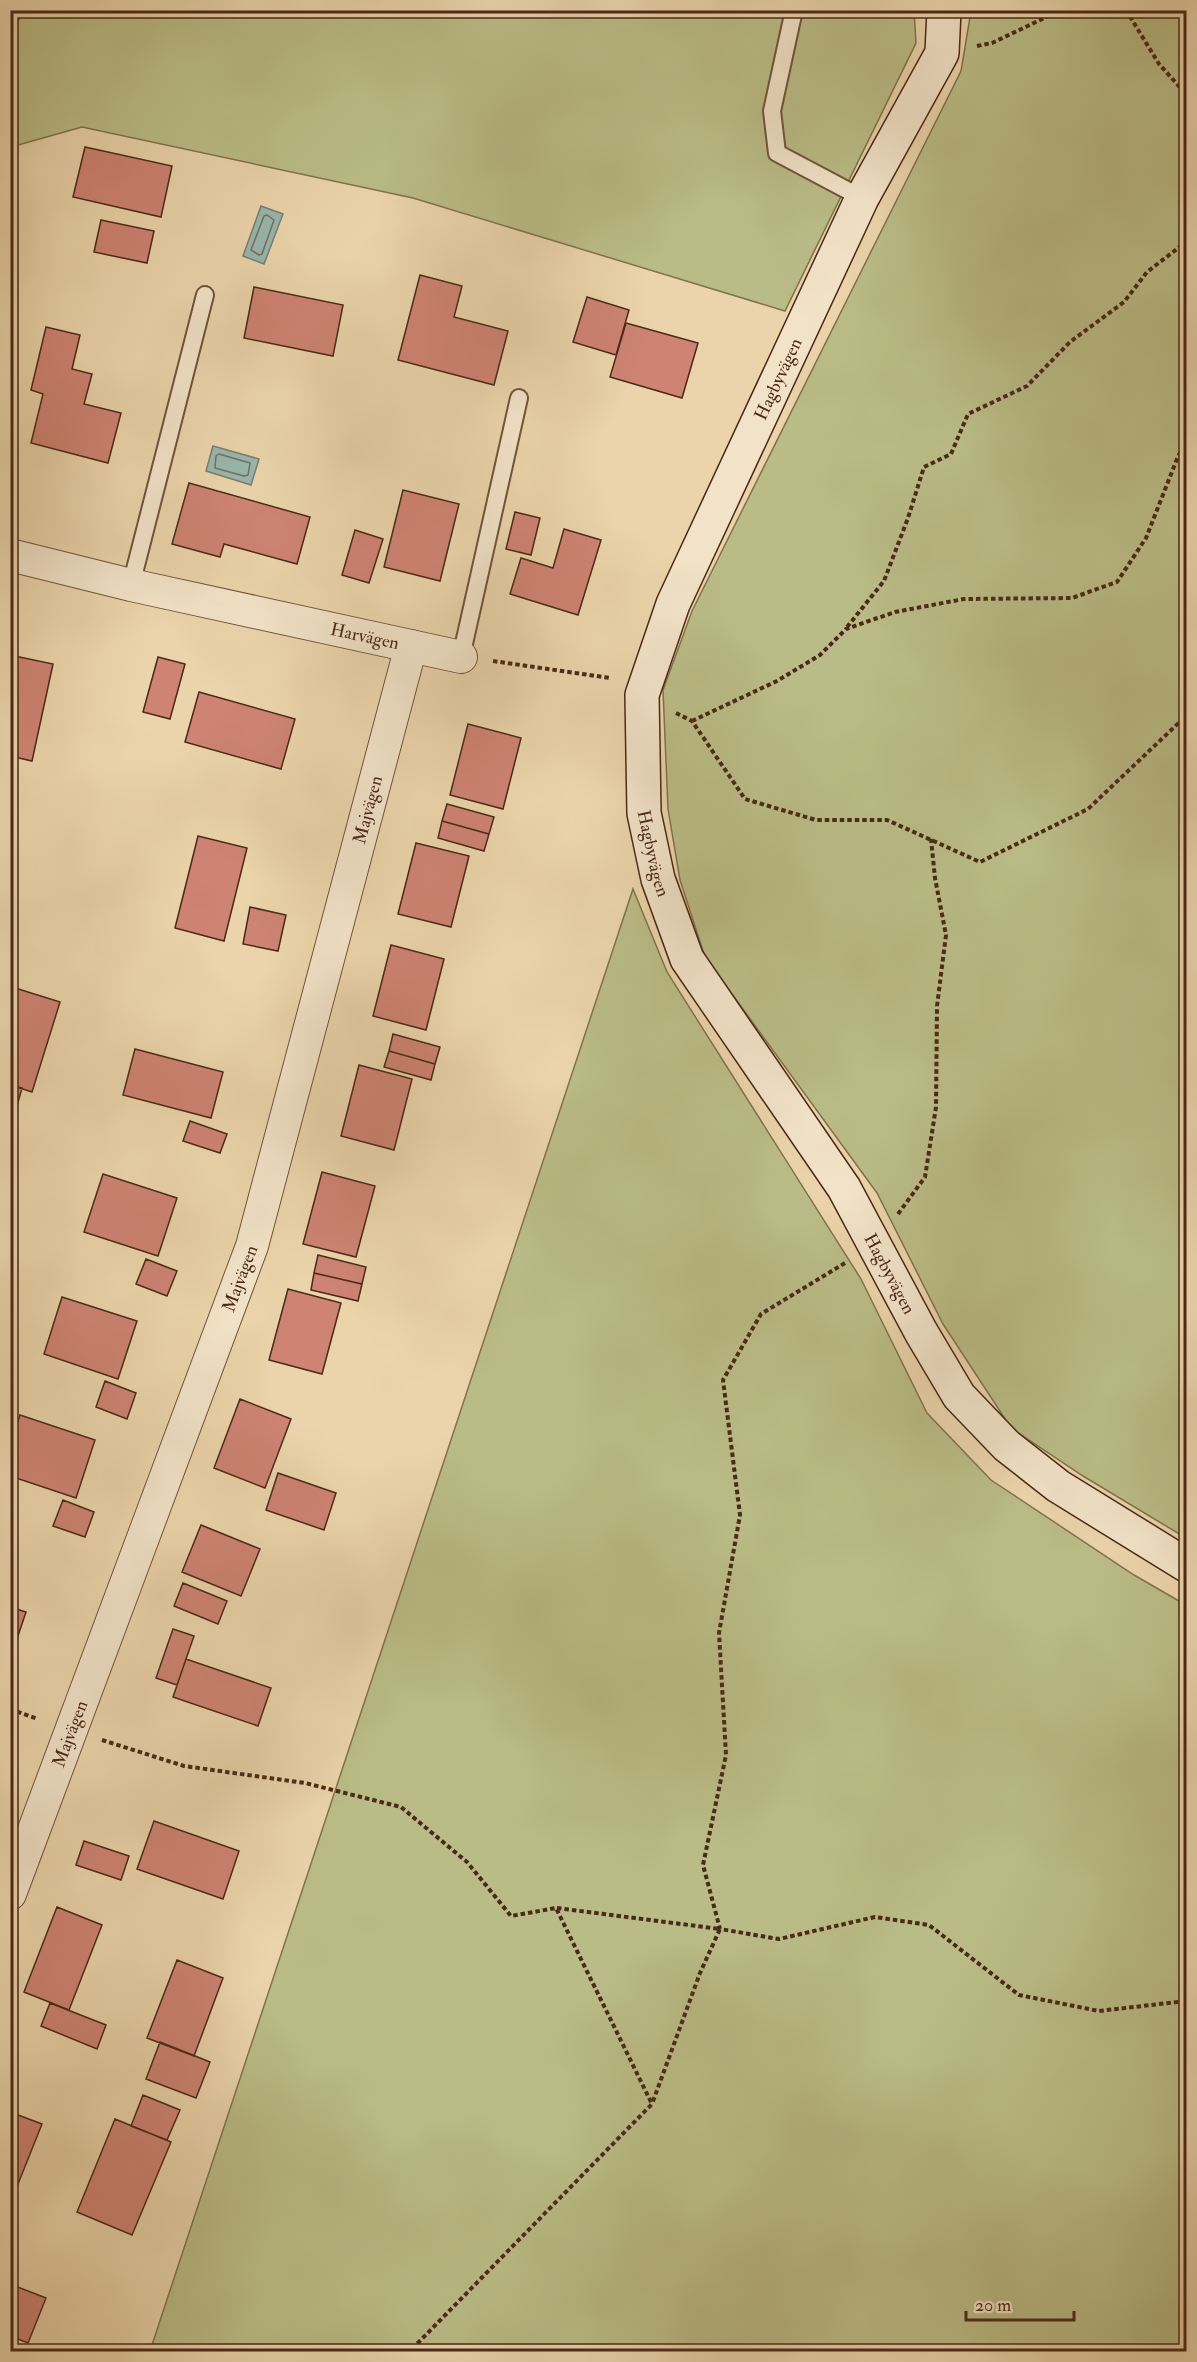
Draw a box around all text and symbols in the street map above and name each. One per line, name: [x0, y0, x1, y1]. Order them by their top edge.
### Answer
street label: Hagbyvägen: [749, 334, 808, 424]
street label: Harvägen: [328, 618, 401, 655]
street label: Majvägen: [348, 773, 388, 847]
street label: Hagbyvägen: [632, 808, 675, 900]
street label: Hagbyvägen: [858, 1229, 920, 1318]
street label: Majvägen: [217, 1242, 263, 1315]
street label: Majvägen: [47, 1697, 93, 1771]
scale bar: [966, 2284, 1074, 2322]
text: 20 m: [975, 2294, 1011, 2317]

